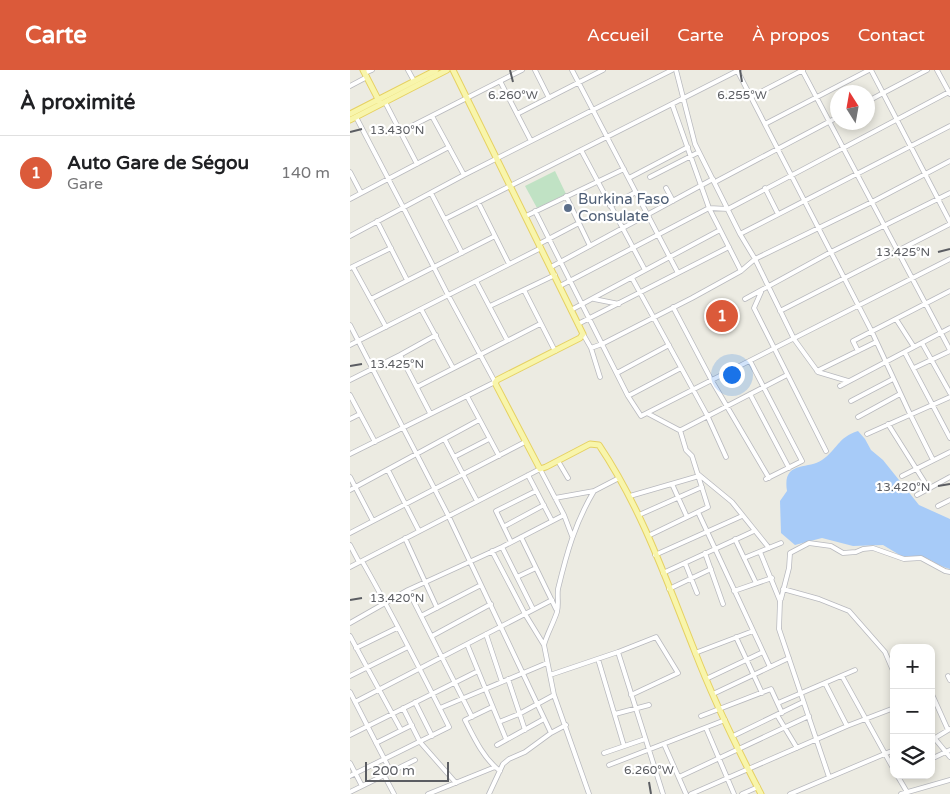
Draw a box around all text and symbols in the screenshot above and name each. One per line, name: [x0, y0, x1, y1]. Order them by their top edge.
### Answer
text: Carte: [25, 21, 87, 50]
text: Accueil: [587, 24, 649, 46]
text: Carte: [677, 24, 724, 46]
text: À propos: [752, 24, 830, 46]
text: Contact: [858, 24, 925, 46]
north arrow: [830, 85, 875, 130]
text: 6.260°W: [488, 88, 538, 102]
text: 6.255°W: [717, 88, 767, 102]
text: À proximité: [20, 90, 135, 115]
text: 13.430°N: [370, 123, 424, 137]
text: Auto Gare de Ségou: [67, 152, 249, 174]
text: 1: [31, 163, 41, 183]
text: 140 m: [281, 163, 330, 183]
text: Gare: [67, 174, 103, 194]
place label: Burkina Faso Consulate: [578, 190, 669, 225]
marker: Burkina Faso Consulate: [562, 202, 574, 214]
text: 13.425°N: [876, 245, 930, 259]
pin: 1: [706, 297, 738, 335]
text: 13.425°N: [370, 357, 424, 371]
your location: [719, 362, 745, 388]
text: 13.420°N: [876, 480, 930, 494]
text: 13.420°N: [370, 591, 424, 605]
map controls: [890, 644, 935, 779]
button: +: [890, 644, 935, 689]
button: −: [890, 689, 935, 734]
button: layers: [890, 734, 935, 779]
scale bar: [365, 759, 449, 782]
text: 200 m: [372, 762, 415, 779]
text: 6.260°W: [624, 763, 674, 777]

